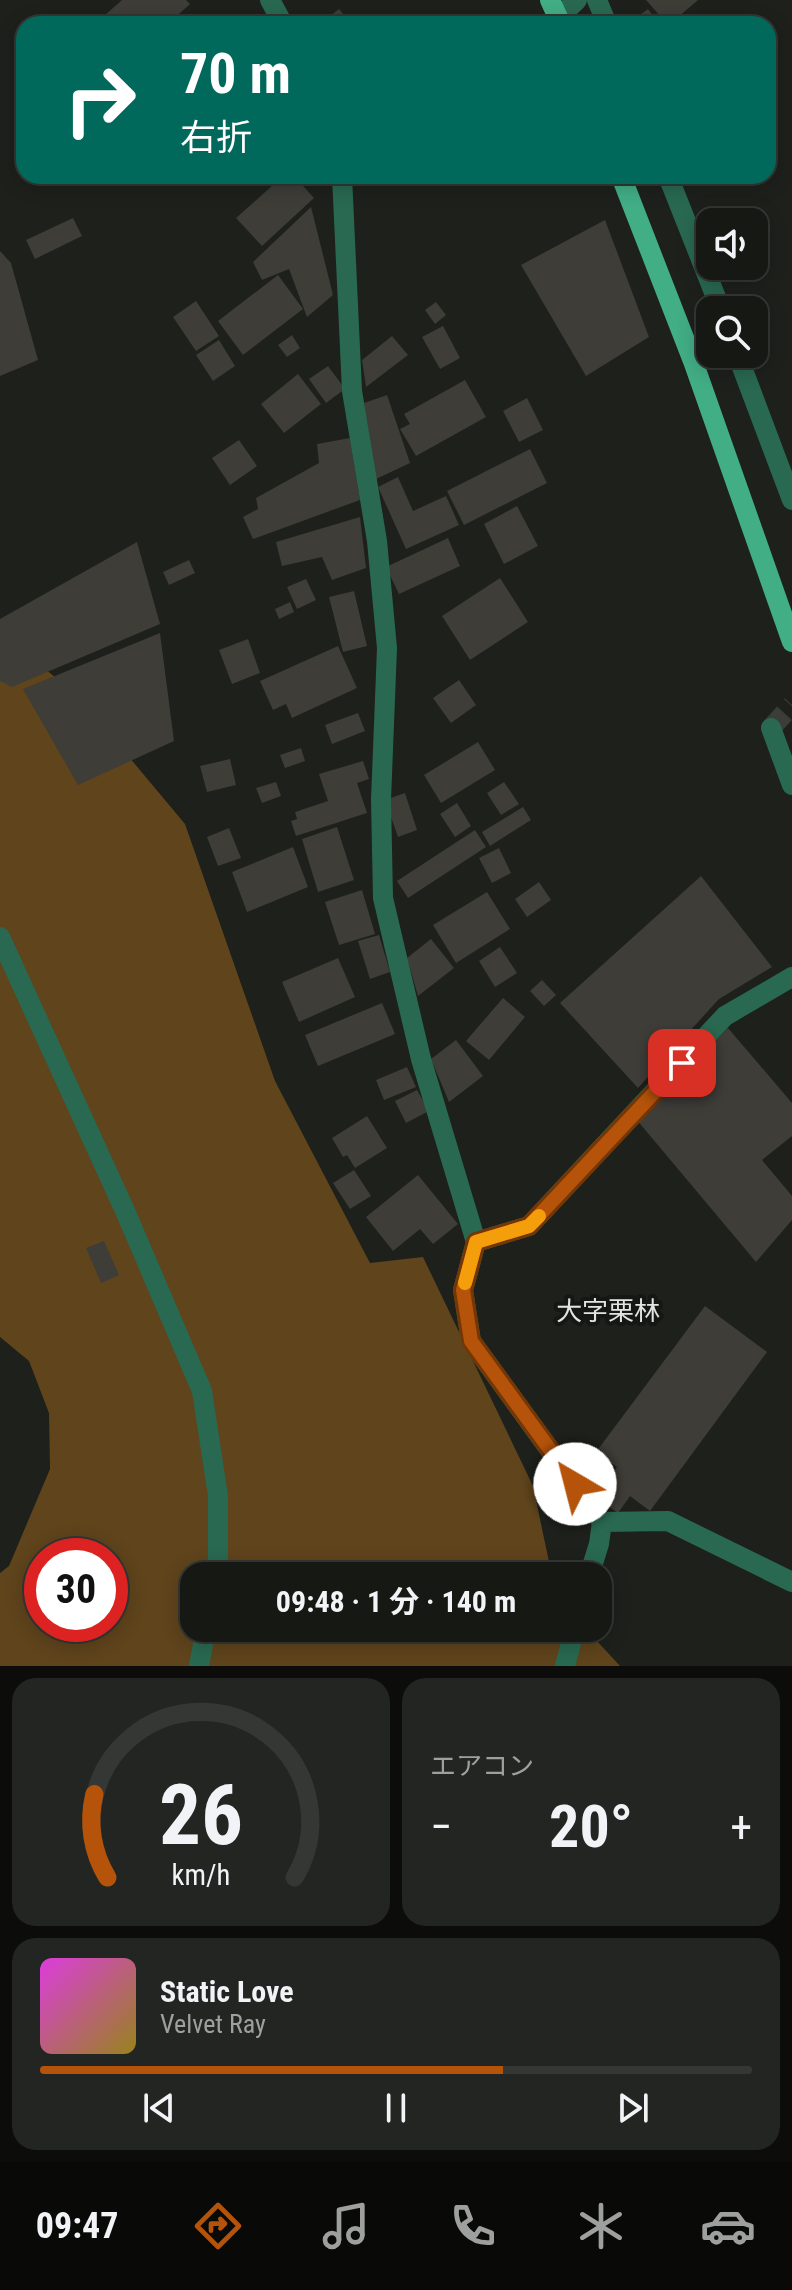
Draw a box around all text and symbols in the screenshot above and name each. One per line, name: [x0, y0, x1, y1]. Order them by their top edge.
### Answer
text: 70 m: [180, 41, 291, 107]
icon: right: [48, 48, 152, 152]
text: 右折: [180, 117, 252, 159]
map controls: [696, 208, 768, 368]
button: sound: [696, 208, 768, 280]
button: search: [696, 296, 768, 368]
pin: [648, 1029, 716, 1097]
icon: arrive: [660, 1041, 704, 1085]
district label: 大字栗林: [556, 1296, 660, 1326]
position arrow: [533, 1442, 617, 1526]
speed limit sign: 30: [24, 1538, 128, 1642]
text: 09:48 · 1 分 · 140 m: [276, 1584, 516, 1619]
text: エアコン: [430, 1751, 534, 1781]
text: 26: [159, 1767, 243, 1864]
text: 20°: [549, 1791, 633, 1862]
text: −: [430, 1801, 452, 1853]
text: +: [730, 1801, 752, 1853]
text: km/h: [172, 1858, 230, 1892]
text: Static Love: [160, 1974, 294, 2009]
text: Velvet Ray: [160, 2009, 266, 2039]
icon: previous: [137, 2086, 181, 2130]
icon: pause: [374, 2086, 418, 2130]
icon: next: [611, 2086, 655, 2130]
icon: directions: [190, 2198, 246, 2254]
icon: music: [318, 2198, 374, 2254]
icon: phone: [445, 2198, 501, 2254]
icon: climate: [573, 2198, 629, 2254]
icon: car: [700, 2198, 756, 2254]
text: 09:47: [36, 2205, 118, 2247]

